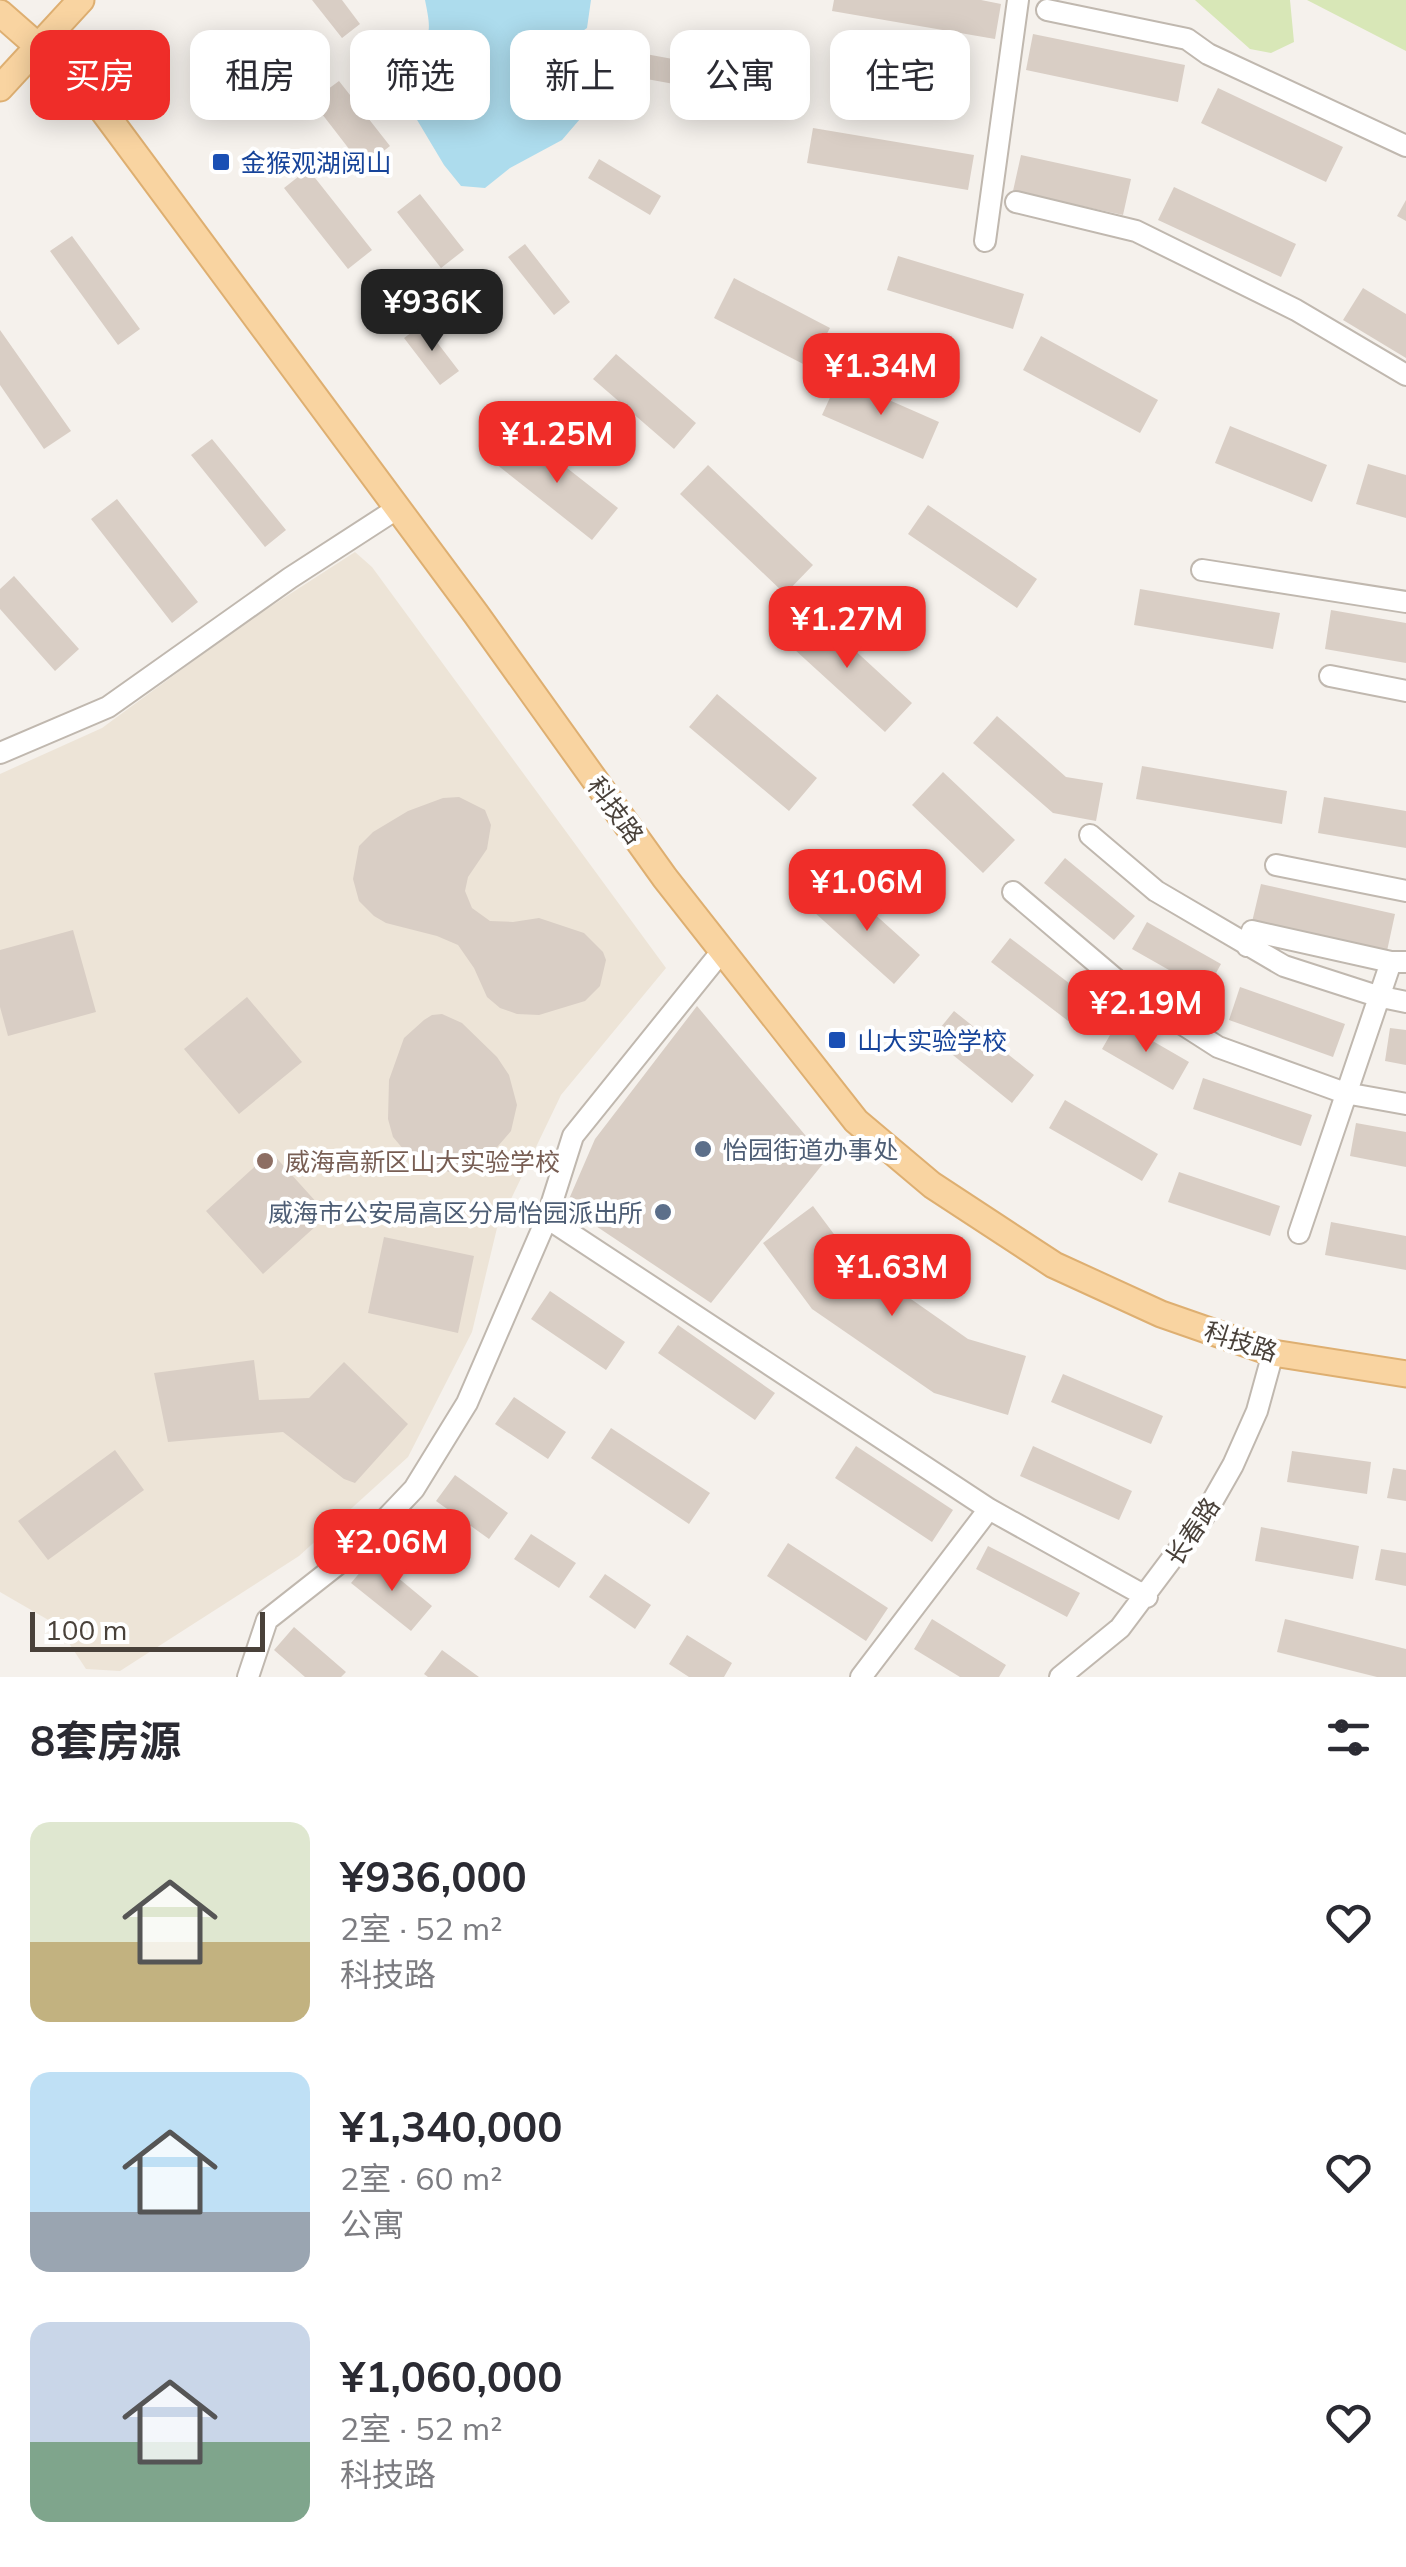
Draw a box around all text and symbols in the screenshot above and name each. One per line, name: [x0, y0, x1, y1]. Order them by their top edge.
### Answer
chip: 买房: [30, 30, 170, 120]
chip: 租房: [190, 30, 330, 120]
chip: 筛选: [350, 30, 490, 120]
chip: 新上: [510, 30, 650, 120]
chip: 公寓: [670, 30, 810, 120]
chip: 住宅: [830, 30, 970, 120]
place label: 金猴观湖阅山: [241, 147, 391, 178]
marker: 金猴观湖阅山: [210, 151, 232, 173]
pin: ¥936K: [362, 269, 502, 354]
text: ¥936K: [383, 281, 481, 321]
pin: ¥1.34M: [800, 333, 962, 418]
text: ¥1.34M: [825, 345, 937, 385]
pin: ¥1.25M: [476, 401, 638, 486]
text: ¥1.25M: [501, 413, 613, 453]
pin: ¥1.27M: [766, 586, 928, 671]
text: ¥1.27M: [791, 598, 903, 638]
street label: 科技路: [581, 771, 651, 849]
pin: ¥1.06M: [786, 849, 948, 934]
text: ¥1.06M: [811, 861, 923, 901]
pin: ¥2.19M: [1065, 970, 1227, 1055]
text: ¥2.19M: [1090, 982, 1202, 1022]
place label: 山大实验学校: [857, 1025, 1007, 1056]
marker: 山大实验学校: [826, 1029, 848, 1051]
place label: 怡园街道办事处: [723, 1134, 898, 1165]
marker: 怡园街道办事处: [692, 1138, 714, 1160]
place label: 威海高新区山大实验学校: [285, 1146, 560, 1177]
marker: 威海高新区山大实验学校: [254, 1150, 276, 1172]
place label: 威海市公安局高区分局怡园派出所: [268, 1197, 643, 1228]
marker: 威海市公安局高区分局怡园派出所: [652, 1201, 674, 1223]
pin: ¥1.63M: [811, 1234, 973, 1319]
text: ¥1.63M: [836, 1246, 948, 1286]
street label: 科技路: [1201, 1315, 1281, 1367]
street label: 长春路: [1158, 1491, 1226, 1571]
pin: ¥2.06M: [311, 1509, 473, 1594]
text: ¥2.06M: [336, 1521, 448, 1561]
scale bar: [30, 1607, 265, 1652]
text: 100 m: [45, 1612, 127, 1647]
icon: filters: [1321, 1710, 1376, 1765]
text: 8套房源: [30, 1714, 181, 1767]
text: ¥936,000: [340, 1850, 527, 1903]
icon: home: [110, 1862, 230, 1982]
icon: heart: [1321, 1895, 1376, 1950]
text: 2室 · 52 m²: [340, 1908, 502, 1948]
text: 科技路: [340, 1954, 436, 1994]
text: ¥1,340,000: [340, 2100, 562, 2153]
icon: home: [110, 2112, 230, 2232]
icon: heart: [1321, 2145, 1376, 2200]
text: 2室 · 60 m²: [340, 2158, 502, 2198]
text: 公寓: [340, 2204, 404, 2244]
text: ¥1,060,000: [340, 2350, 562, 2403]
icon: home: [110, 2362, 230, 2482]
icon: heart: [1321, 2395, 1376, 2450]
text: 2室 · 52 m²: [340, 2408, 502, 2448]
text: 科技路: [340, 2454, 436, 2494]

